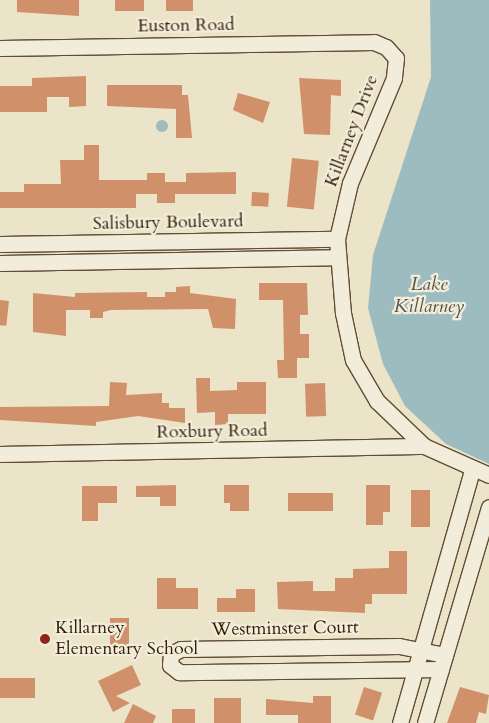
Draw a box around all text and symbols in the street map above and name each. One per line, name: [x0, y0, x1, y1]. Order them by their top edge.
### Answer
street label: Euston Road: [137, 14, 235, 38]
street label: Killarney Drive: [321, 72, 383, 190]
street label: Salisbury Boulevard: [93, 211, 243, 235]
water label: Lake Killarney: [394, 274, 464, 318]
street label: Roxbury Road: [156, 420, 268, 444]
street label: Westminster Court: [211, 617, 359, 641]
place label: Killarney Elementary School: [55, 618, 198, 660]
marker: Killarney Elementary School: [39, 633, 51, 645]

